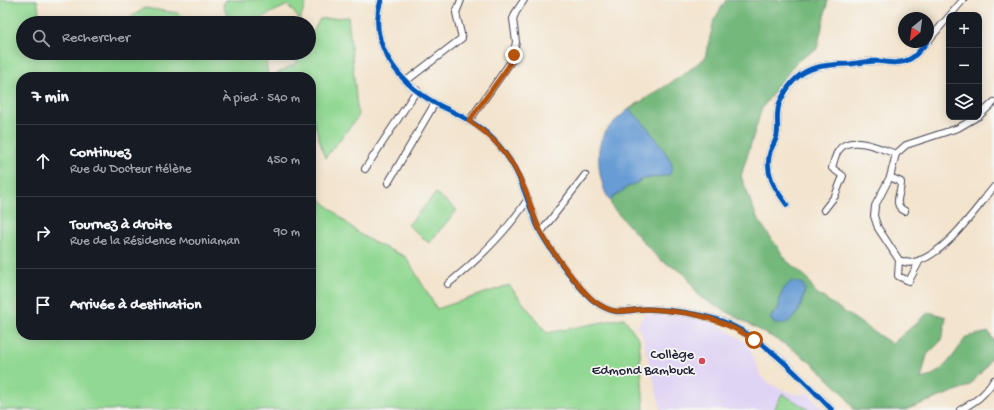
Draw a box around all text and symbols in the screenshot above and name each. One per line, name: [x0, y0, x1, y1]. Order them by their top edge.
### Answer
north arrow: [898, 12, 934, 48]
map controls: [946, 12, 982, 120]
button: +: [946, 12, 982, 48]
search box: [16, 16, 316, 60]
icon: search: [30, 27, 52, 49]
text: Rechercher: [62, 29, 130, 47]
route end: [505, 46, 523, 64]
button: −: [946, 48, 982, 84]
button: layers: [946, 84, 982, 120]
text: 7 min: [32, 88, 69, 108]
text: À pied · 540 m: [223, 91, 300, 106]
text: Continuez: [70, 144, 131, 162]
icon: ahead: [32, 150, 54, 172]
text: 450 m: [267, 153, 300, 168]
text: Rue du Docteur Hélène: [70, 162, 192, 177]
text: Tournez à droite: [70, 216, 172, 234]
icon: right: [32, 222, 54, 244]
text: 90 m: [274, 225, 300, 240]
text: Rue de la Résidence Mouniaman: [70, 234, 240, 249]
icon: arrive: [32, 294, 54, 316]
text: Arrivée à destination: [70, 296, 201, 314]
route start: [745, 331, 763, 349]
place label: Collège Edmond Bambuck: [592, 347, 696, 380]
marker: Collège Edmond Bambuck: [697, 356, 707, 366]

